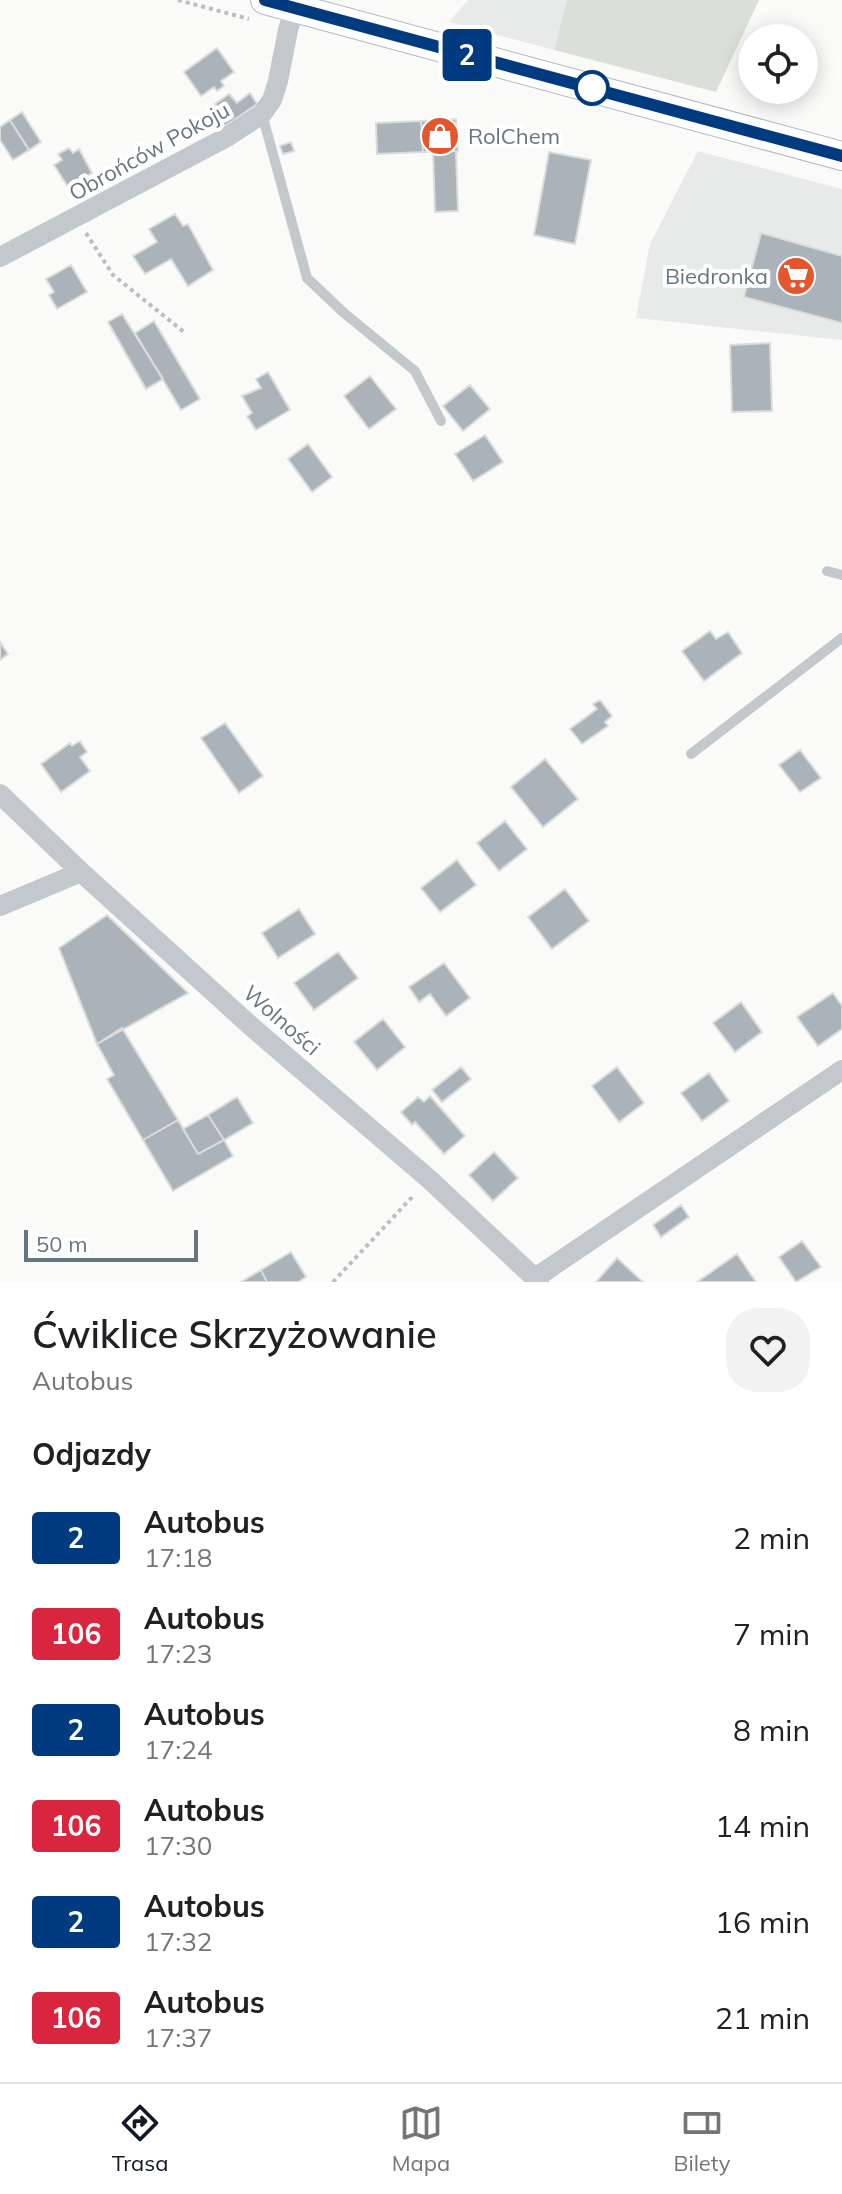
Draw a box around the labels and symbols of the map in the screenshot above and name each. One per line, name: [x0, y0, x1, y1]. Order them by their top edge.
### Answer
line badge: 2: [441, 29, 493, 81]
unlabelled marker: [575, 71, 609, 105]
street label: Obrońców Pokoju: [64, 95, 234, 207]
shop icon: RolChem: [419, 115, 461, 157]
place label: RolChem: [468, 122, 560, 150]
supermarket icon: Biedronka: [775, 255, 817, 297]
place label: Biedronka: [665, 262, 768, 290]
street label: Wolności: [238, 979, 326, 1061]
scale bar: [24, 1226, 198, 1262]

